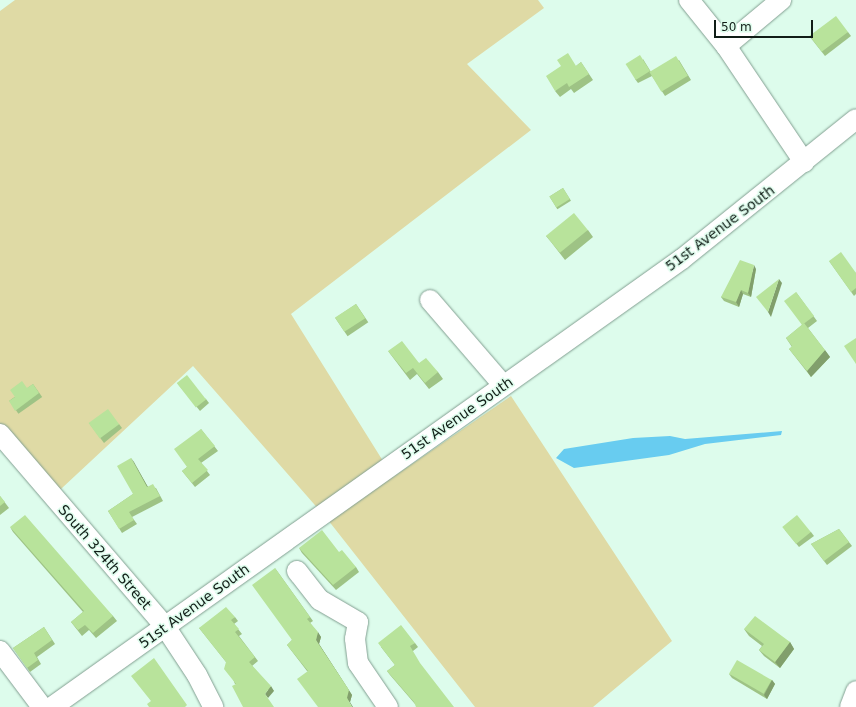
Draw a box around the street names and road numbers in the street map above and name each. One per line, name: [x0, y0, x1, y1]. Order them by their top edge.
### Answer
street label: 51st Avenue South: [662, 182, 778, 274]
street label: 51st Avenue South: [398, 373, 516, 463]
street label: South 324th Street: [55, 501, 155, 613]
street label: 51st Avenue South: [136, 560, 252, 652]

